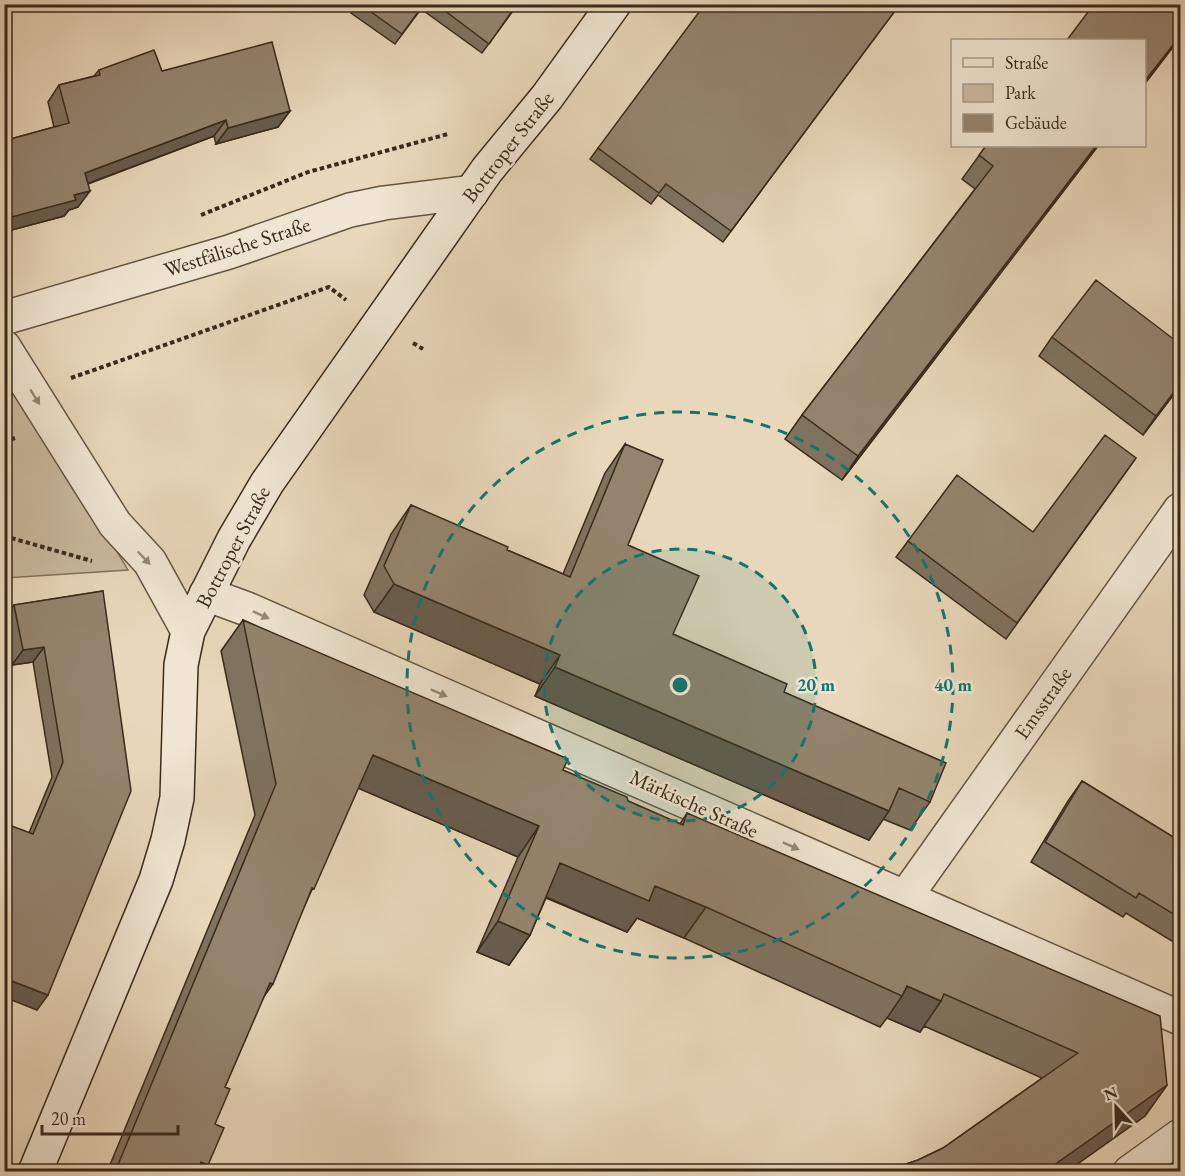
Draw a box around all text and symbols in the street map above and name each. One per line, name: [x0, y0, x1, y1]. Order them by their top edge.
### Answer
legend: [951, 39, 1146, 147]
text: Straße: [1005, 51, 1048, 74]
text: Park: [1005, 81, 1036, 104]
street label: Bottroper Straße: [456, 86, 560, 208]
text: Gebäude: [1005, 111, 1067, 134]
street label: Westfälische Straße: [160, 210, 314, 283]
one-way arrow: [29, 389, 40, 405]
street label: Bottroper Straße: [189, 481, 276, 612]
one-way arrow: [137, 550, 151, 564]
one-way arrow: [252, 610, 270, 620]
street label: Emsstraße: [1008, 661, 1077, 744]
text: 20 m: [797, 673, 835, 696]
text: 40 m: [934, 673, 972, 696]
centre of rings: [670, 675, 690, 695]
one-way arrow: [431, 688, 449, 698]
street label: Märkische Straße: [626, 763, 763, 844]
one-way arrow: [783, 842, 800, 851]
north arrow: [1086, 1077, 1146, 1137]
text: N: [1101, 1081, 1121, 1106]
scale bar: [42, 1098, 178, 1136]
text: 20 m: [51, 1107, 86, 1130]

